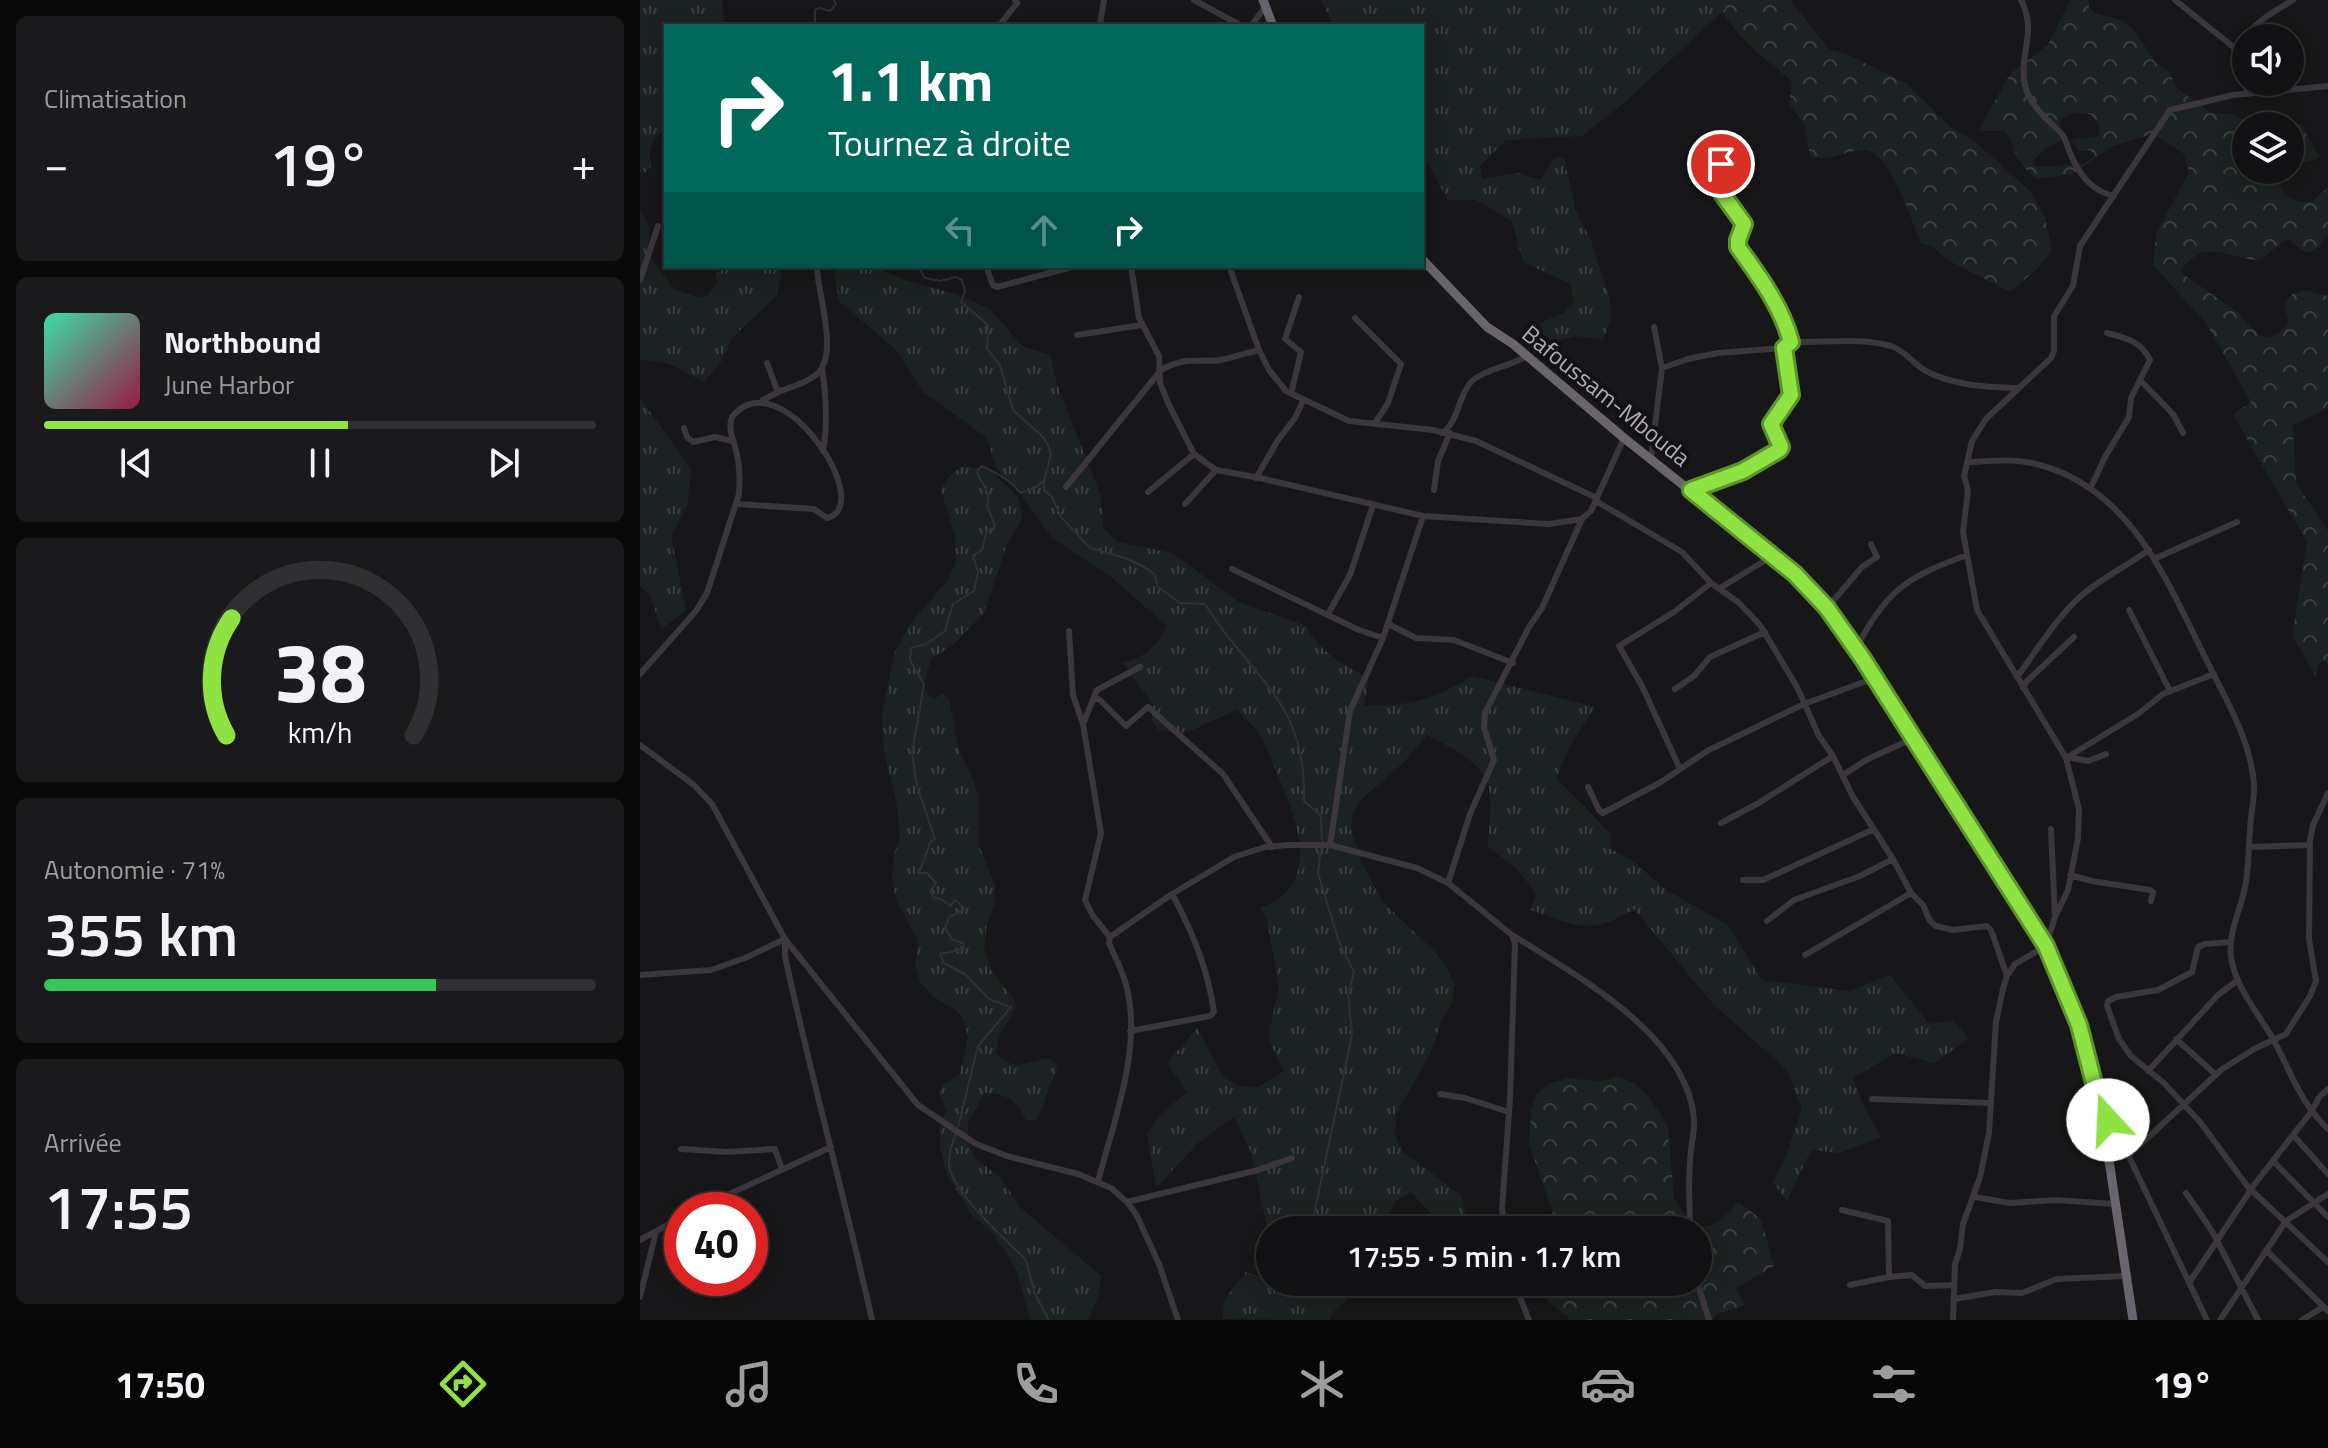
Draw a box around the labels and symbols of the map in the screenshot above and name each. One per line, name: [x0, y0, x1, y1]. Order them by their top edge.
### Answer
pin: [1687, 130, 1755, 198]
street label: Bafoussam-Mbouda: [1515, 316, 1699, 475]
position arrow: [2066, 1078, 2150, 1162]
speed limit sign: 40: [664, 1192, 768, 1296]

